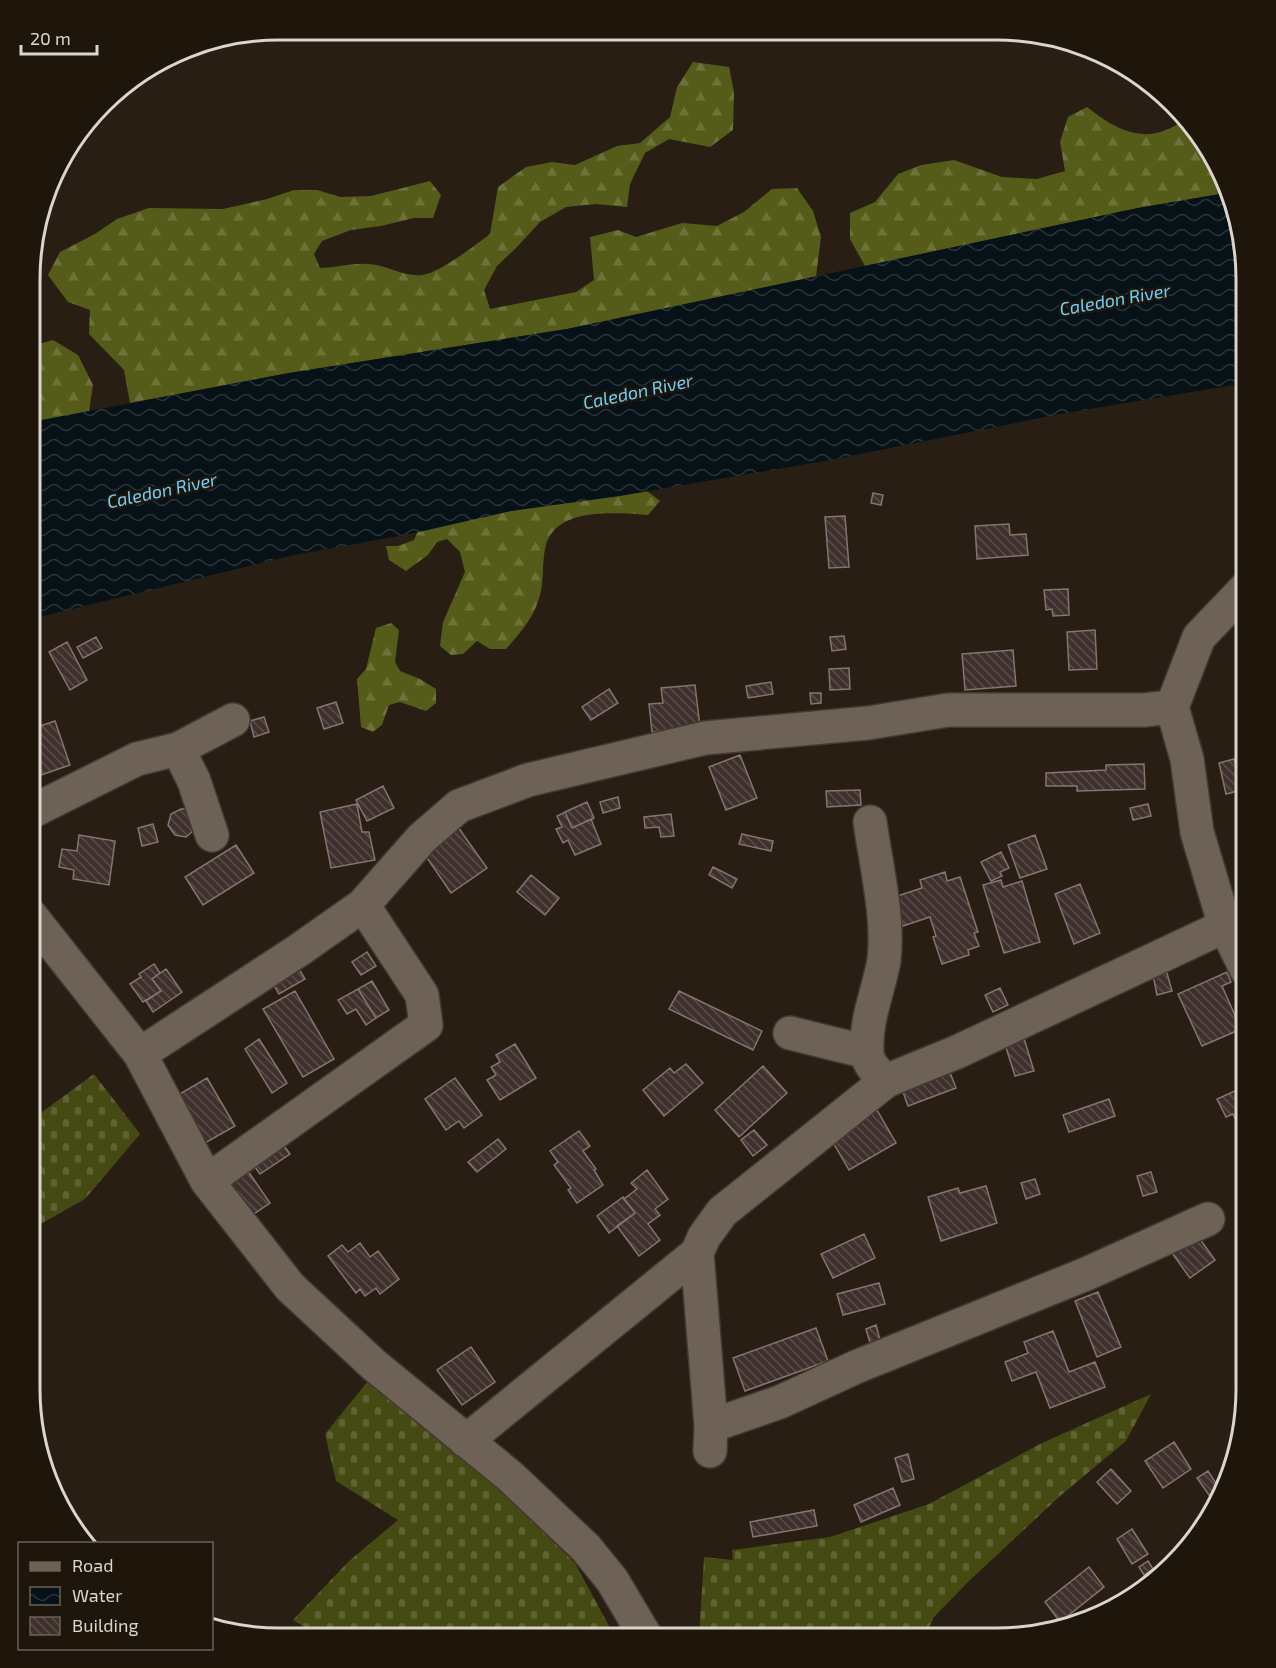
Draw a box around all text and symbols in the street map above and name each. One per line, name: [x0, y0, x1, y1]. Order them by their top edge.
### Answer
scale bar: [21, 18, 98, 56]
text: 20 m: [30, 27, 71, 49]
water label: Caledon River: [1058, 278, 1173, 320]
water label: Caledon River: [581, 368, 696, 413]
water label: Caledon River: [105, 467, 220, 512]
legend: [18, 1542, 213, 1650]
text: Road: [72, 1554, 113, 1576]
text: Water: [72, 1584, 122, 1606]
text: Building: [72, 1614, 139, 1636]

